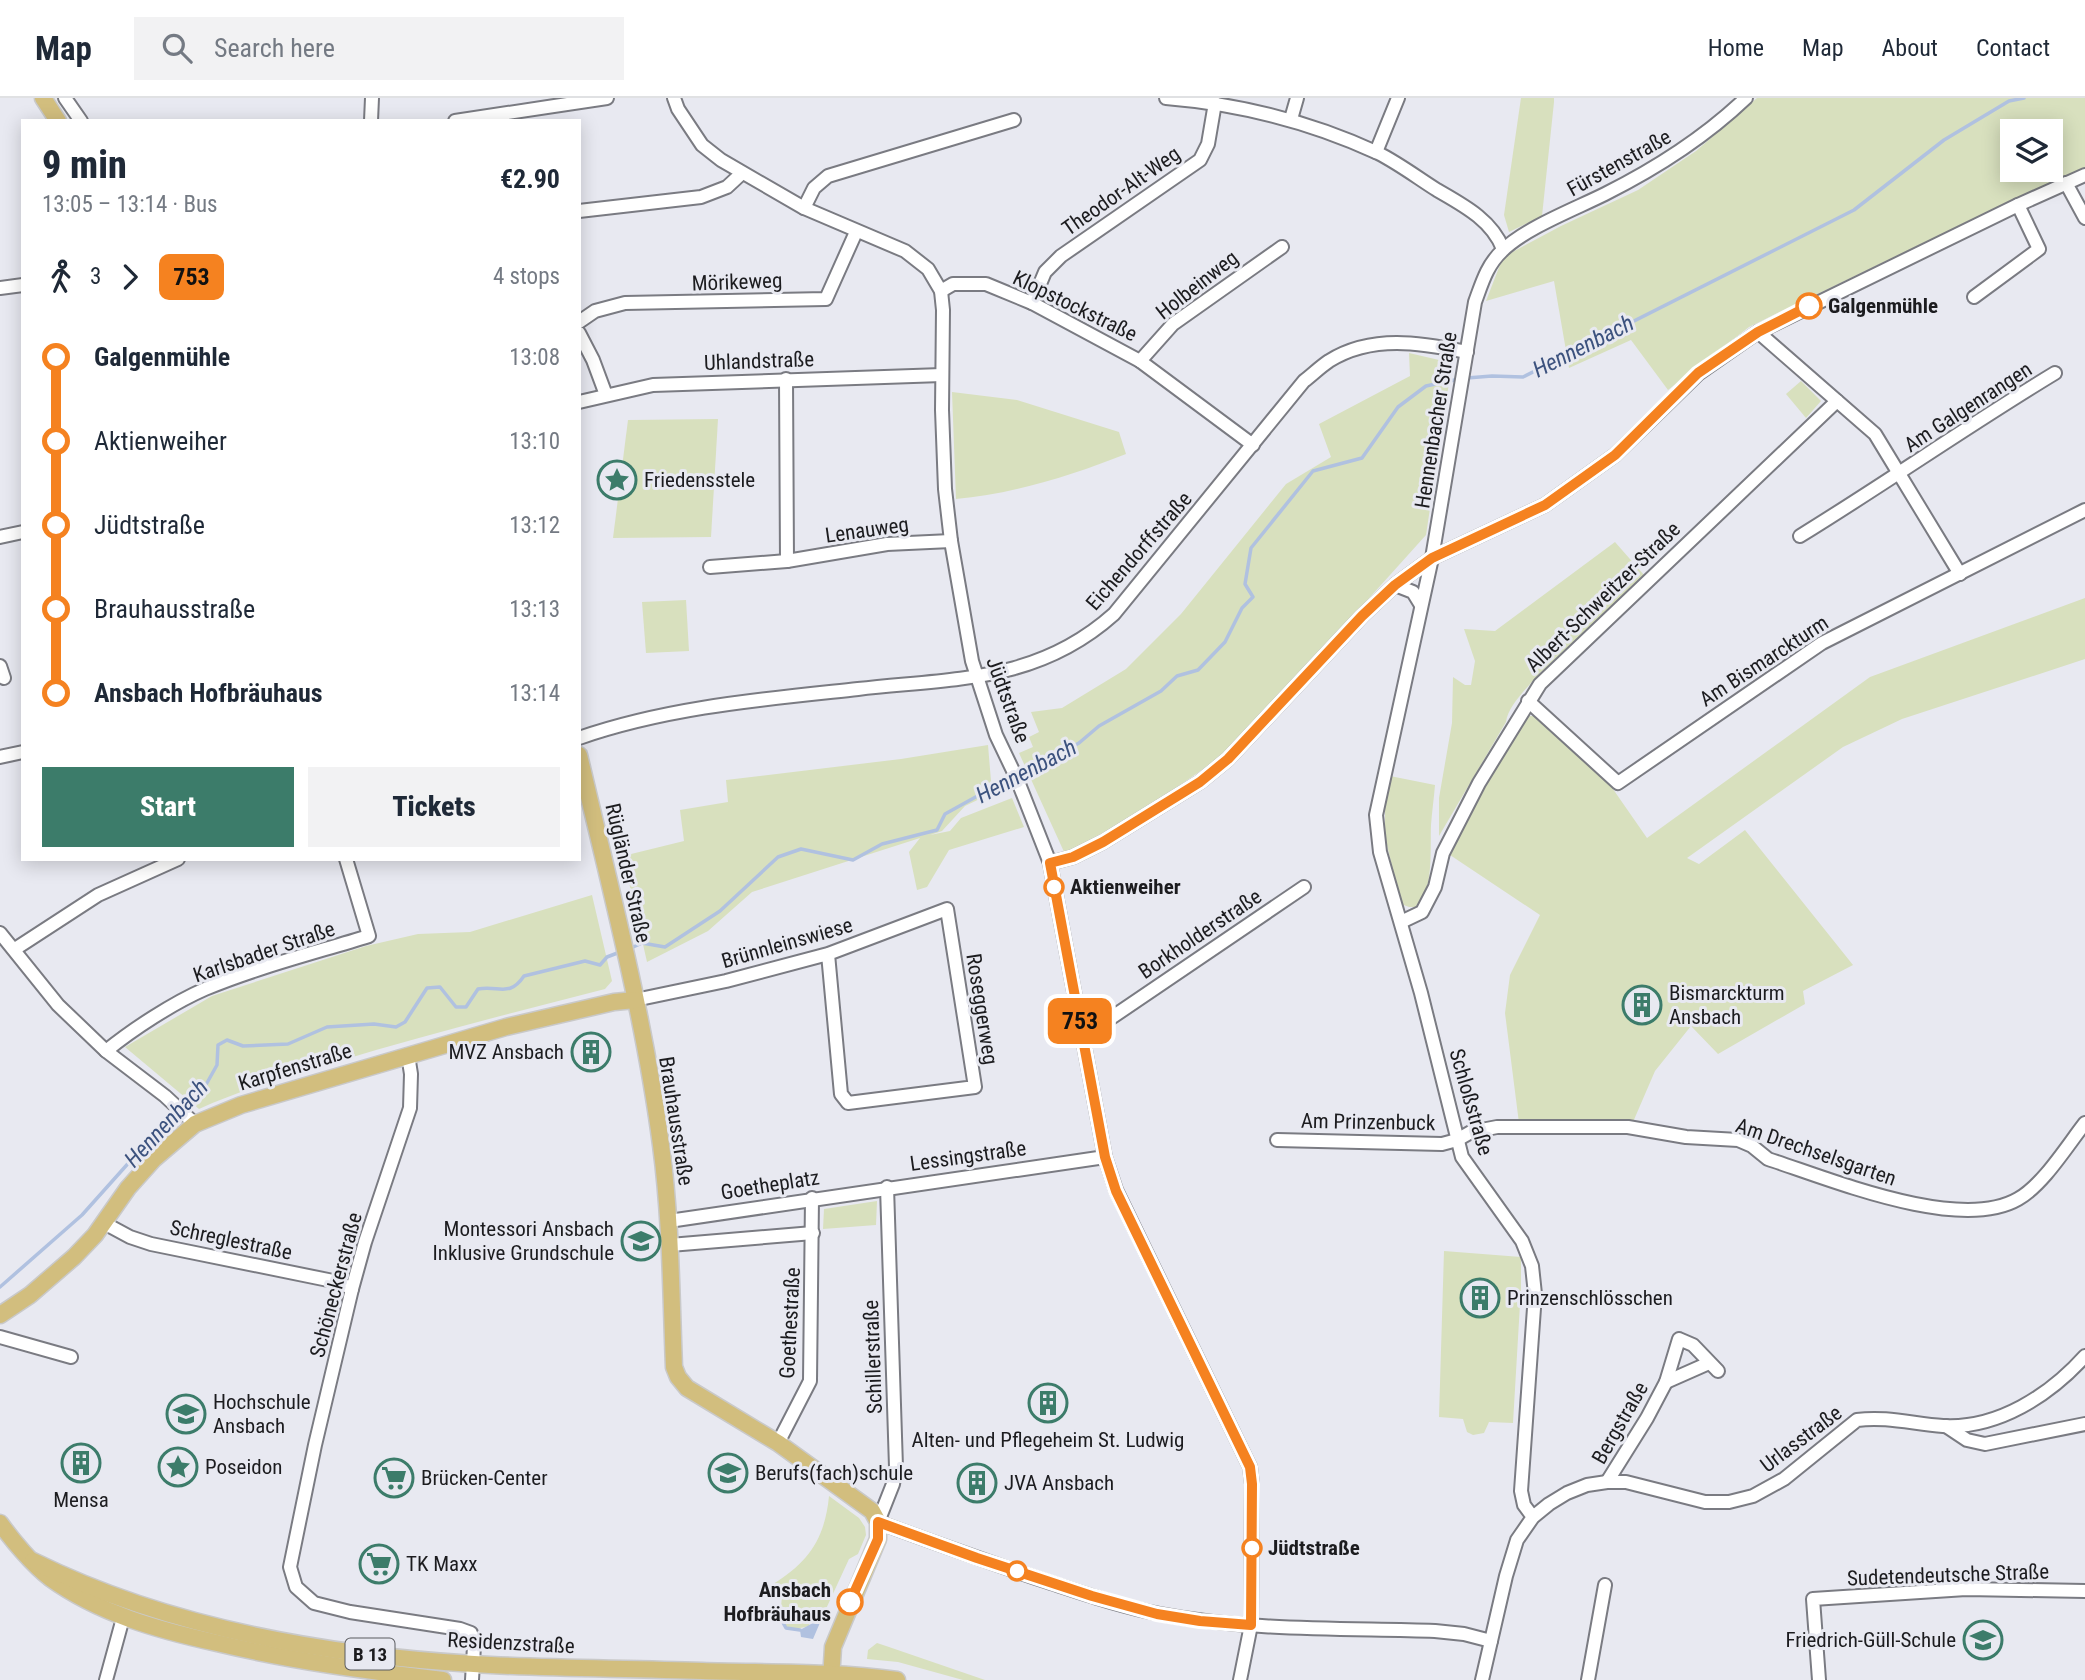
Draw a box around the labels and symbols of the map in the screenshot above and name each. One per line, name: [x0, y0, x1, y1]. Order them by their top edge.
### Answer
street label: Fürstenstraße: [1563, 125, 1675, 201]
street label: Theodor-Alt-Weg: [1057, 142, 1185, 240]
street label: Holbeinweg: [1151, 246, 1243, 324]
street label: Klopstockstraße: [1009, 266, 1141, 346]
street label: Mörikeweg: [691, 268, 783, 296]
marker: Galgenmühle: [1796, 293, 1822, 319]
place label: Galgenmühle: [1828, 294, 1938, 318]
water label: Hennenbach: [1528, 309, 1638, 383]
street label: Hennenbacher Straße: [1410, 330, 1462, 510]
street label: Uhlandstraße: [704, 347, 815, 375]
street label: Am Galgenrangen: [1900, 357, 2036, 457]
place icon: Friedensstele: [596, 459, 638, 501]
place label: Friedensstele: [644, 468, 755, 492]
street label: Eichendorffstraße: [1081, 487, 1197, 615]
street label: Lenauweg: [824, 512, 910, 548]
street label: Albert-Schweitzer-Straße: [1521, 517, 1685, 677]
street label: Am Bismarckturm: [1695, 611, 1833, 711]
street label: Jüdtstraße: [981, 654, 1035, 746]
water label: Hennenbach: [971, 734, 1081, 809]
street label: Rügländer Straße: [600, 801, 656, 945]
place label: Aktienweiher: [1070, 875, 1181, 899]
marker: Aktienweiher: [1044, 877, 1064, 897]
street label: Borkholderstraße: [1134, 884, 1266, 984]
street label: Brünnleinswiese: [719, 913, 855, 973]
street label: Karlsbader Straße: [190, 916, 338, 987]
street label: Roseggerweg: [961, 952, 1003, 1066]
place label: Bismarckturm Ansbach: [1669, 981, 1785, 1029]
building icon: Bismarckturm Ansbach: [1621, 984, 1663, 1026]
line badge: 753: [1040, 998, 1120, 1044]
building icon: MVZ Ansbach: [570, 1031, 612, 1073]
street label: Karpfenstraße: [235, 1038, 355, 1096]
place label: MVZ Ansbach: [448, 1040, 564, 1064]
street label: Schloßstraße: [1444, 1046, 1498, 1158]
street label: Brauhausstraße: [654, 1055, 698, 1187]
water label: Hennenbach: [119, 1074, 214, 1173]
street label: Am Prinzenbuck: [1301, 1109, 1436, 1135]
street label: Am Drechselsgarten: [1733, 1113, 1899, 1191]
street label: Lessingstraße: [908, 1136, 1028, 1176]
street label: Goetheplatz: [719, 1165, 821, 1205]
street label: Schöneckerstraße: [305, 1210, 367, 1360]
street label: Schreglestraße: [168, 1215, 295, 1265]
place label: Montessori Ansbach Inklusive Grundschule: [432, 1217, 614, 1265]
school or university icon: Montessori Ansbach Inklusive Grundschule: [620, 1220, 662, 1262]
street label: Goethestraße: [775, 1266, 805, 1379]
building icon: Prinzenschlösschen: [1459, 1277, 1501, 1319]
place label: Prinzenschlösschen: [1507, 1286, 1673, 1310]
street label: Schillerstraße: [859, 1299, 887, 1414]
street label: Bergstraße: [1587, 1378, 1653, 1468]
building icon: Alten- und Pflegeheim St. Ludwig: [1027, 1382, 1069, 1424]
place label: Hochschule Ansbach: [213, 1390, 311, 1438]
school or university icon: Hochschule Ansbach: [165, 1393, 207, 1435]
street label: Urlasstraße: [1756, 1401, 1846, 1477]
place label: Alten- und Pflegeheim St. Ludwig: [912, 1428, 1184, 1452]
building icon: Mensa: [60, 1442, 102, 1484]
place icon: Poseidon: [157, 1446, 199, 1488]
school or university icon: Berufs(fach)schule: [707, 1452, 749, 1494]
place label: Poseidon: [205, 1455, 282, 1479]
supermarket icon: Brücken-Center: [373, 1457, 415, 1499]
place label: Berufs(fach)schule: [755, 1461, 913, 1485]
building icon: JVA Ansbach: [956, 1462, 998, 1504]
place label: Brücken-Center: [421, 1466, 548, 1490]
place label: JVA Ansbach: [1004, 1471, 1114, 1495]
place label: Mensa: [53, 1488, 109, 1512]
place label: Jüdtstraße: [1268, 1536, 1360, 1560]
marker: Jüdtstraße: [1242, 1538, 1262, 1558]
supermarket icon: TK Maxx: [358, 1543, 400, 1585]
place label: TK Maxx: [406, 1552, 478, 1576]
street label: Sudetendeutsche Straße: [1847, 1559, 2050, 1591]
unlabelled marker: [1007, 1561, 1027, 1581]
place label: Ansbach Hofbräuhaus: [723, 1578, 831, 1626]
marker: Ansbach Hofbräuhaus: [837, 1589, 863, 1615]
school or university icon: Friedrich-Güll-Schule: [1962, 1619, 2004, 1661]
street label: Residenzstraße: [447, 1628, 576, 1658]
place label: Friedrich-Güll-Schule: [1785, 1628, 1956, 1652]
road number: B 13: [346, 1638, 394, 1670]

